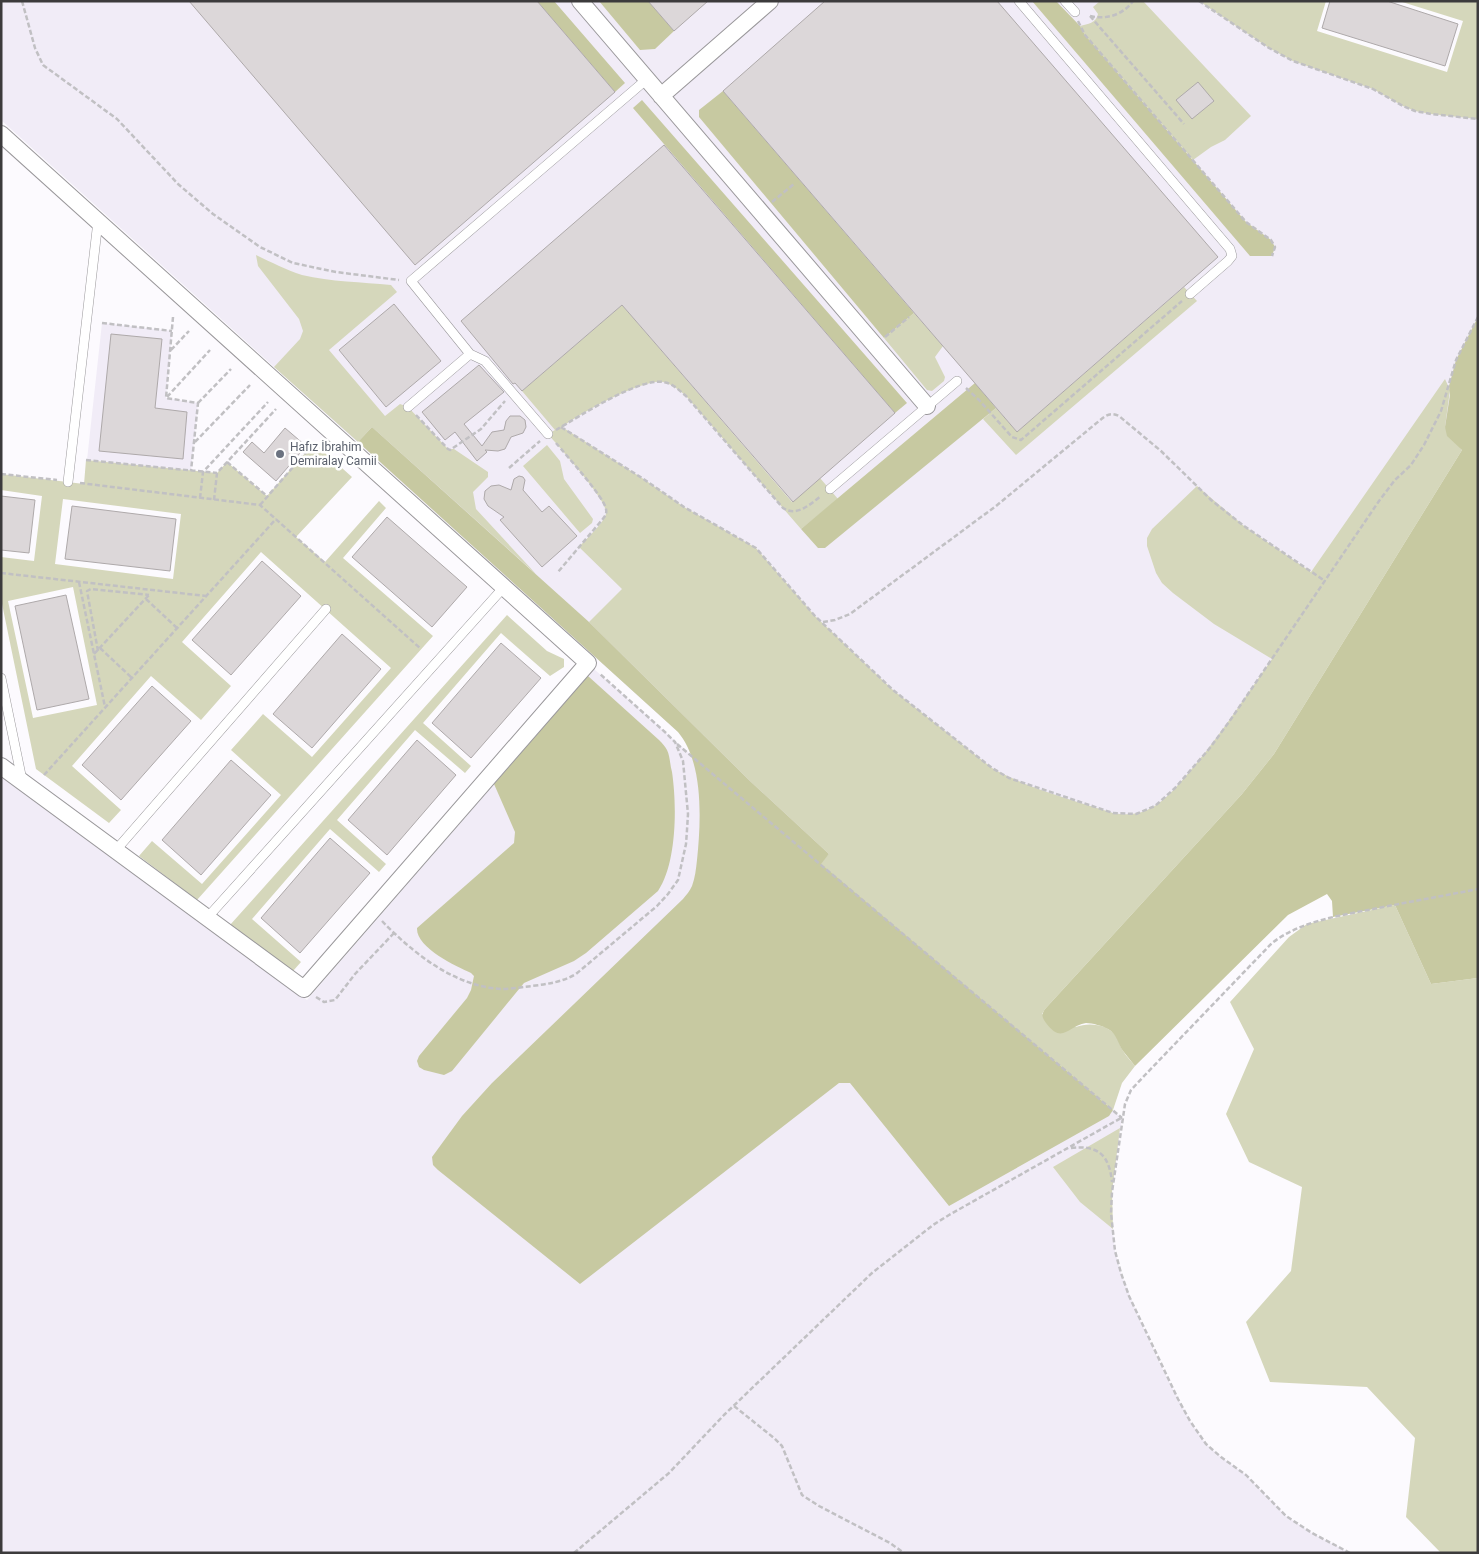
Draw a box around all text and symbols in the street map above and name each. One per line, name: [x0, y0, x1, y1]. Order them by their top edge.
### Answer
place label: Hafız İbrahim Demiralay Camii: [290, 439, 377, 468]
marker: Hafız İbrahim Demiralay Camii: [274, 448, 286, 460]

